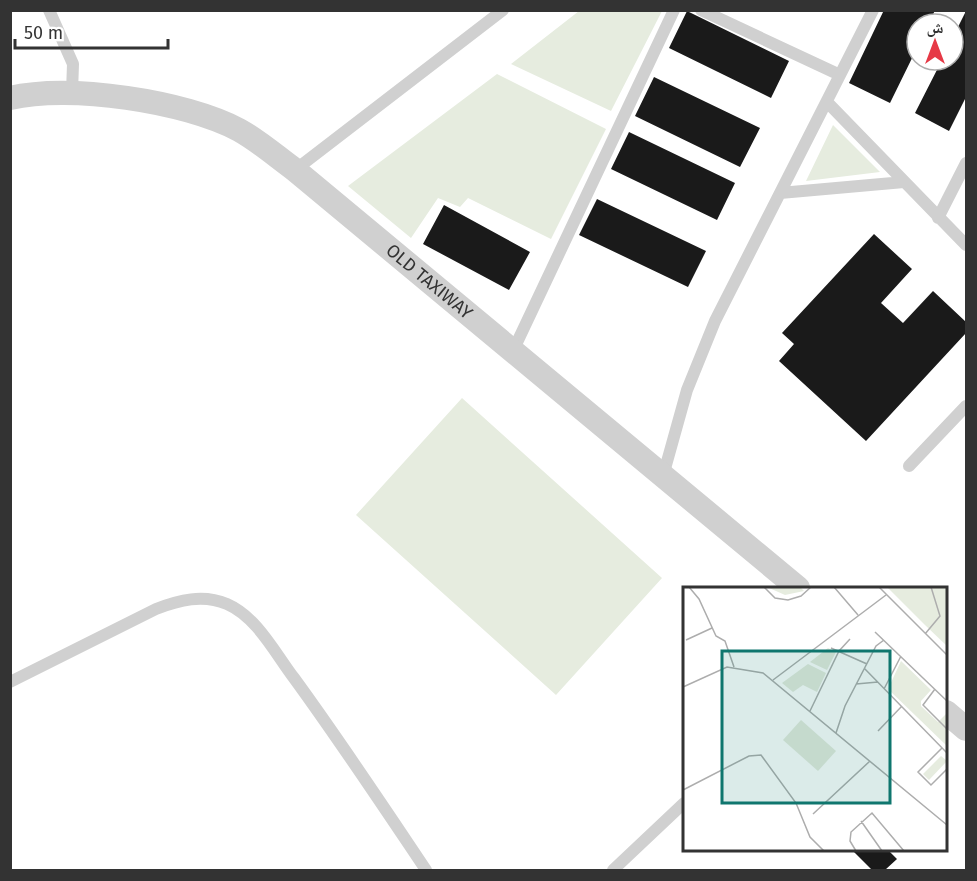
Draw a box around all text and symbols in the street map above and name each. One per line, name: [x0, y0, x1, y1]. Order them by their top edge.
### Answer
scale bar: [15, 12, 168, 50]
north arrow: [905, 12, 965, 72]
text: ش: [927, 18, 944, 37]
text: 50 m: [24, 22, 63, 44]
street label: OLD TAXIWAY: [382, 239, 477, 324]
inset map: [683, 587, 947, 851]

